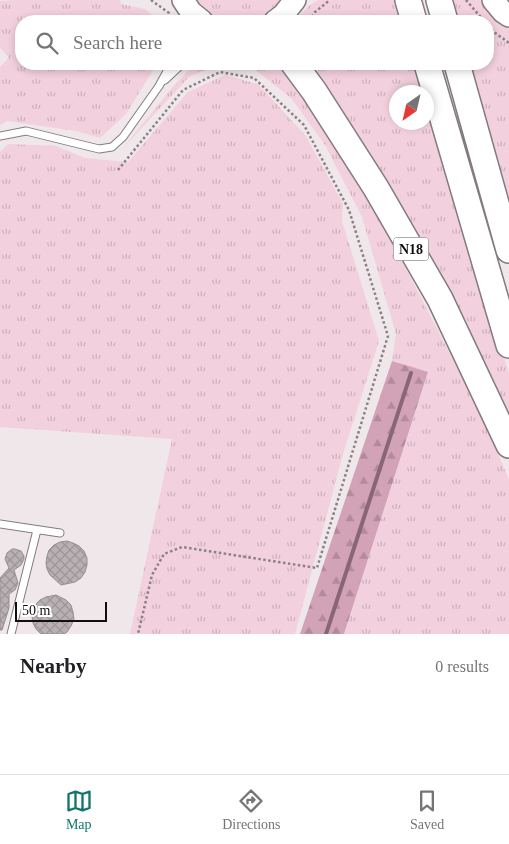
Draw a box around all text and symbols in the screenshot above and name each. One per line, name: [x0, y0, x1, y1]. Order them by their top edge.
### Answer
search box: [15, 15, 494, 70]
icon: search: [33, 29, 61, 57]
text: Search here: [73, 32, 162, 53]
north arrow: [389, 85, 434, 130]
road number: N18: [394, 238, 428, 260]
scale bar: [15, 599, 108, 622]
text: 50 m: [22, 603, 50, 618]
text: Nearby: [20, 654, 87, 678]
text: 0 results: [435, 658, 489, 675]
tab: Map: [65, 787, 93, 833]
tab: Directions: [222, 787, 281, 833]
tab: Saved: [410, 787, 444, 833]

